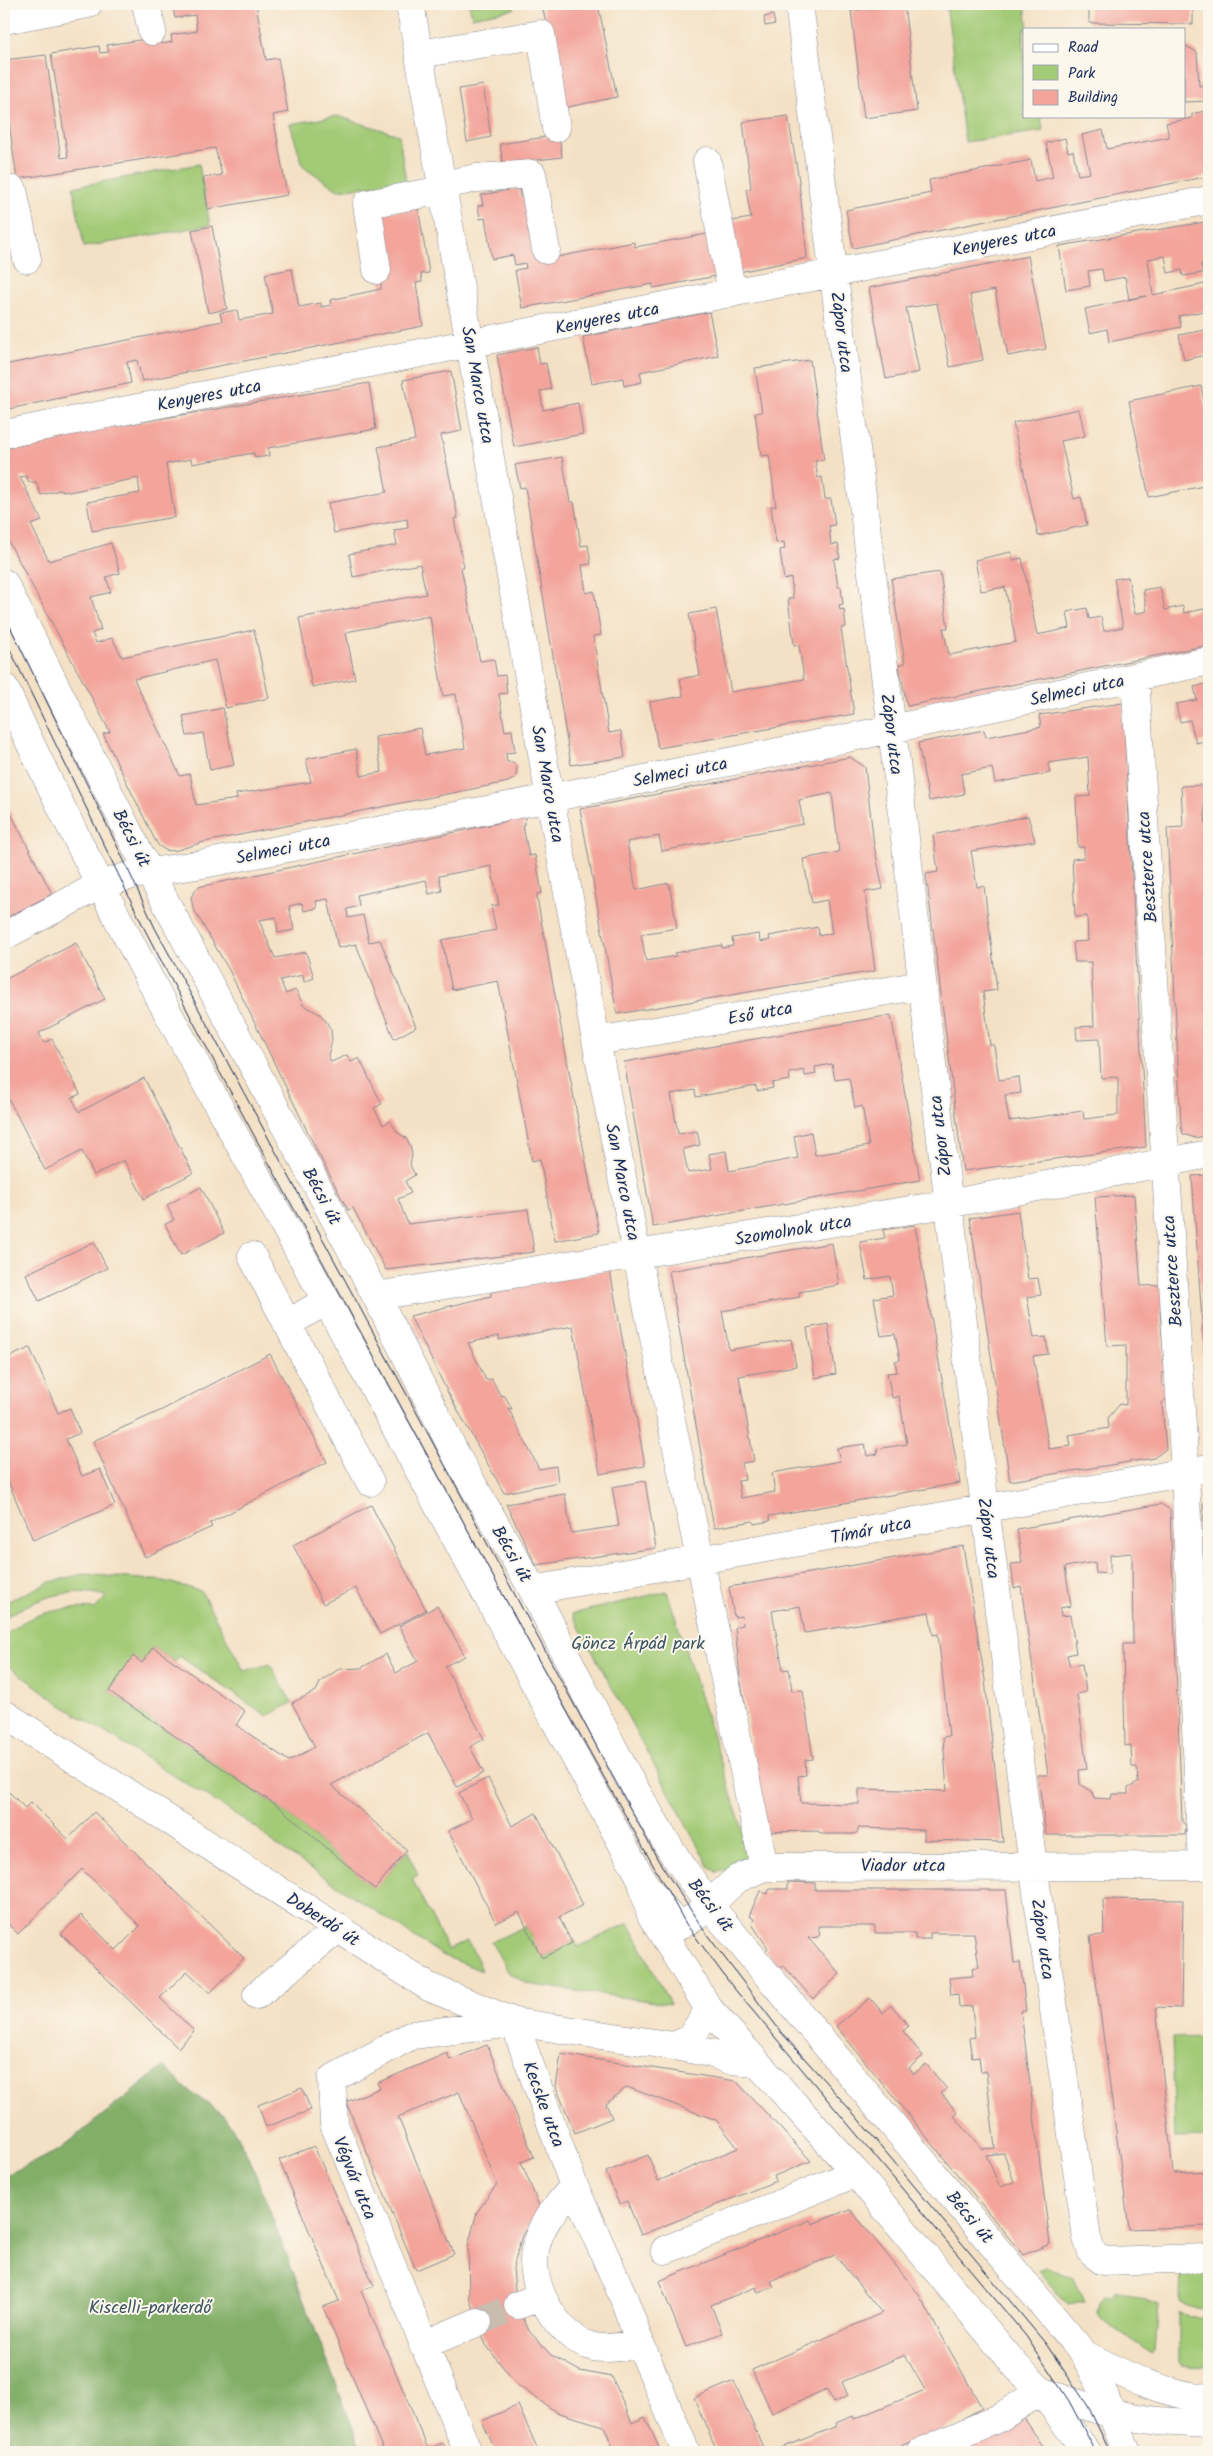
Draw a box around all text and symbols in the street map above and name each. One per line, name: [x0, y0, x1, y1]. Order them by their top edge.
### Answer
legend: [1023, 28, 1186, 118]
text: Road: [1068, 36, 1099, 60]
text: Park: [1068, 62, 1096, 86]
text: Building: [1068, 86, 1118, 110]
street label: Kenyeres utca: [950, 217, 1059, 266]
street label: Zápor utca: [821, 290, 860, 374]
street label: Kenyeres utca: [553, 295, 662, 344]
street label: San Marco utca: [452, 324, 501, 446]
street label: Kenyeres utca: [155, 372, 264, 421]
street label: Selmeci utca: [1027, 667, 1127, 716]
street label: Zápor utca: [871, 692, 910, 776]
street label: San Marco utca: [522, 723, 571, 845]
street label: Selmeci utca: [630, 750, 730, 797]
street label: Bécsi út: [104, 804, 158, 874]
street label: Beszterce utca: [1130, 810, 1167, 924]
street label: Selmeci utca: [233, 827, 333, 874]
street label: Eső utca: [725, 994, 795, 1034]
street label: Zápor utca: [922, 1094, 961, 1178]
street label: San Marco utca: [596, 1121, 647, 1243]
street label: Bécsi út: [293, 1162, 349, 1232]
street label: Szomolnok utca: [733, 1208, 854, 1255]
street label: Beszterce utca: [1155, 1214, 1192, 1328]
street label: Zápor utca: [968, 1496, 1007, 1580]
street label: Tímár utca: [828, 1509, 914, 1554]
street label: Bécsi út: [483, 1521, 539, 1590]
park label: Göncz Árpád park: [571, 1630, 705, 1659]
street label: Viador utca: [861, 1852, 945, 1881]
street label: Bécsi út: [679, 1873, 741, 1940]
street label: Doberdó út: [279, 1885, 366, 1956]
street label: Zápor utca: [1021, 1897, 1062, 1982]
street label: Kecske utca: [514, 2057, 572, 2152]
street label: Végvár utca: [324, 2133, 383, 2224]
street label: Bécsi út: [938, 2185, 1001, 2252]
park label: Kiscelli-parkerdő: [89, 2294, 213, 2323]

